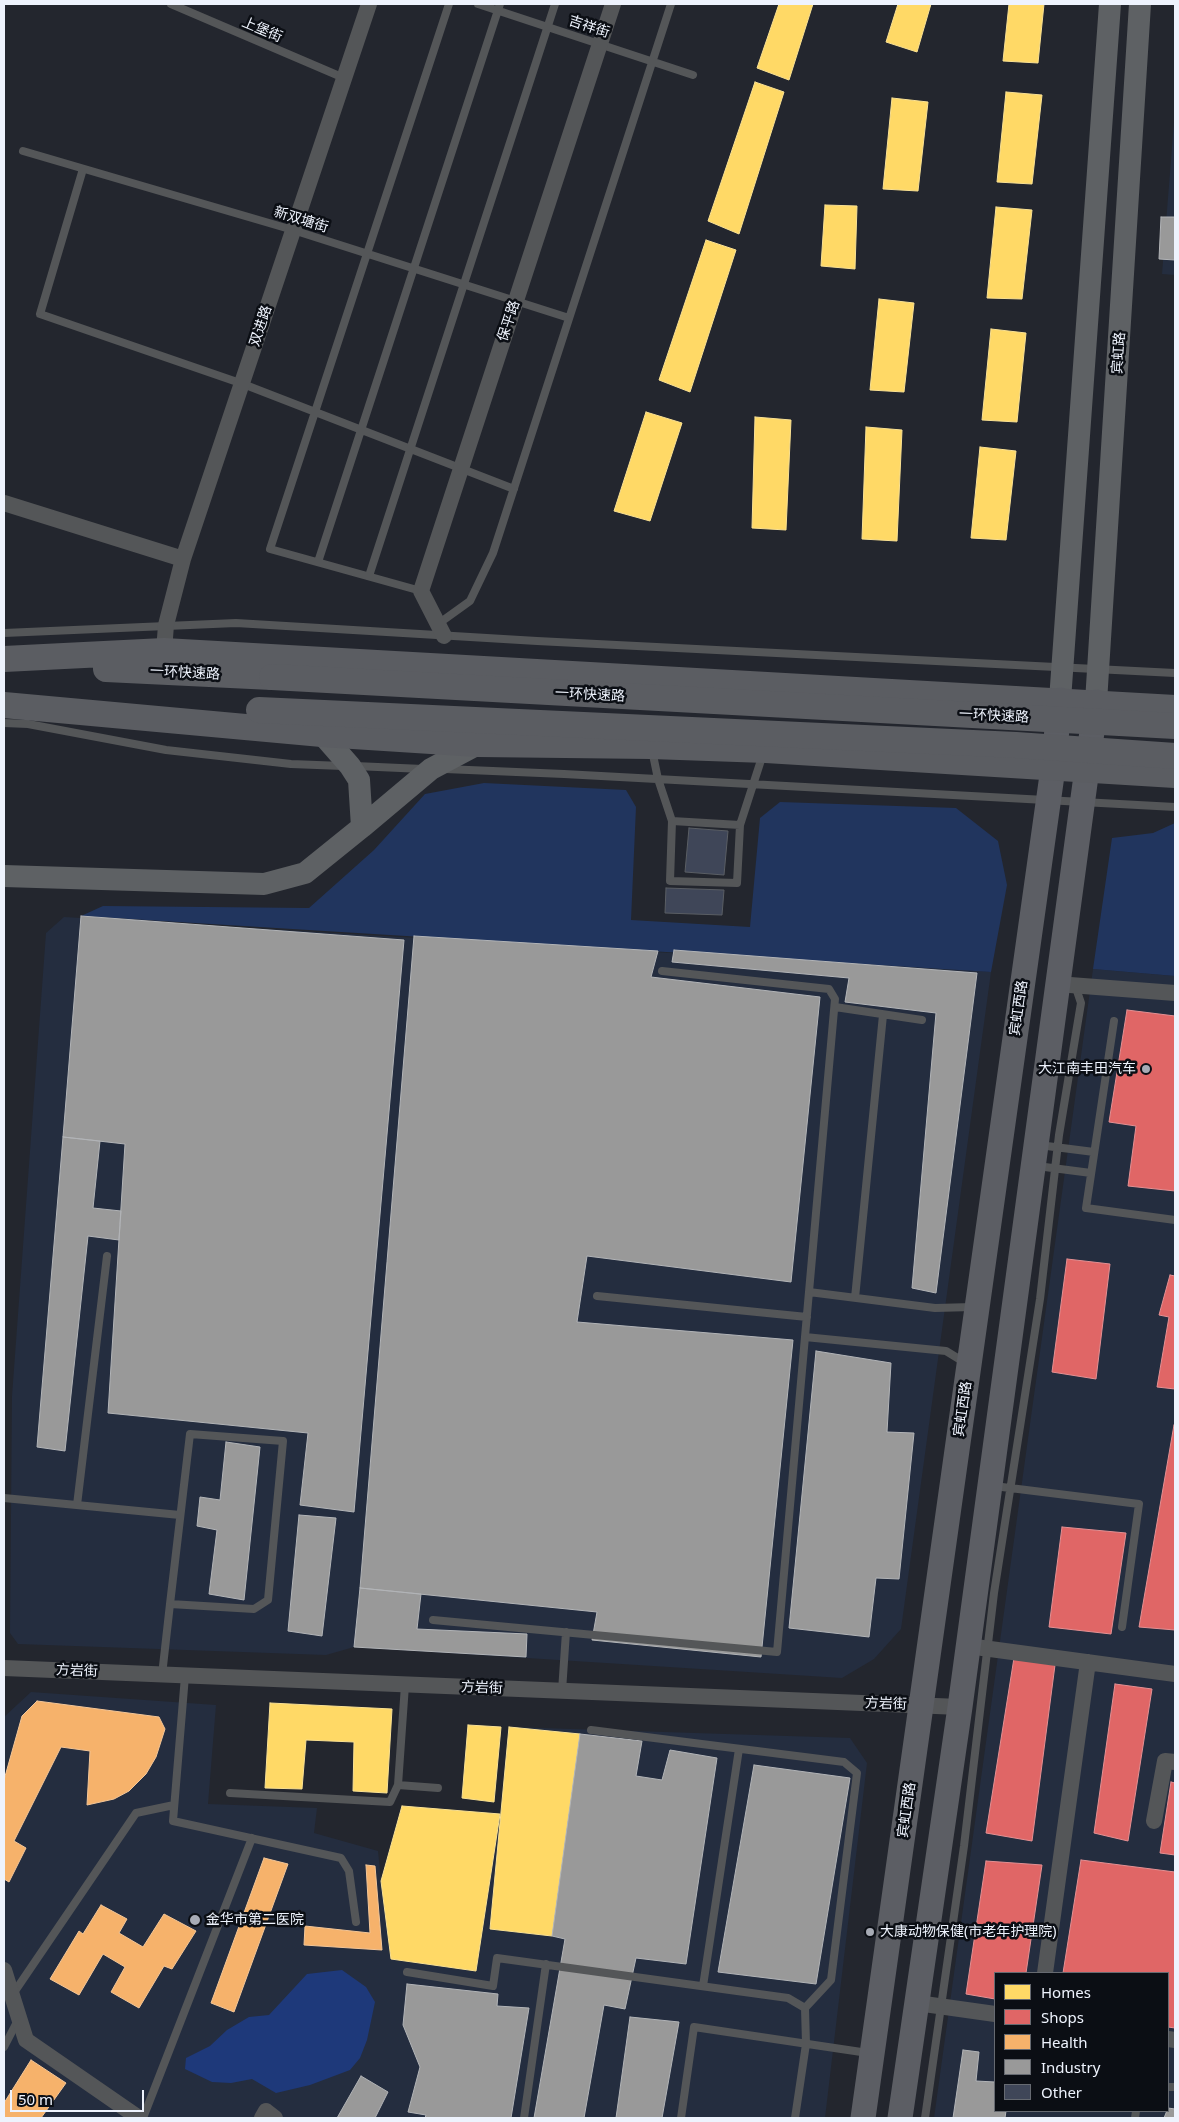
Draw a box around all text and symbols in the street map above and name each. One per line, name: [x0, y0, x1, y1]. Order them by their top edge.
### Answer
street label: 吉祥街: [566, 13, 612, 41]
street label: 上堡街: [239, 14, 285, 46]
street label: 新双塘街: [272, 204, 330, 236]
street label: 保平路: [495, 298, 523, 344]
street label: 双进路: [247, 303, 275, 349]
street label: 宾虹路: [1109, 331, 1129, 375]
street label: 一环快速路: [150, 663, 220, 683]
street label: 一环快速路: [555, 685, 625, 705]
street label: 一环快速路: [959, 706, 1029, 726]
street label: 宾虹西路: [1007, 979, 1031, 1037]
place label: 大江南丰田汽车: [1038, 1061, 1136, 1077]
marker: 大江南丰田汽车: [1140, 1063, 1152, 1075]
street label: 宾虹西路: [951, 1380, 975, 1438]
street label: 方岩街: [56, 1662, 98, 1680]
street label: 方岩街: [461, 1679, 503, 1697]
street label: 方岩街: [865, 1695, 907, 1713]
street label: 宾虹西路: [895, 1781, 919, 1839]
place label: 金华市第二医院: [206, 1912, 304, 1928]
marker: 金华市第二医院: [188, 1913, 202, 1927]
place label: 大康动物保健(市老年护理院): [880, 1924, 1056, 1940]
marker: 大康动物保健(市老年护理院): [864, 1926, 876, 1938]
legend: [994, 1972, 1169, 2112]
text: Homes: [1041, 1982, 1091, 2002]
text: Shops: [1041, 2007, 1084, 2027]
text: Health: [1041, 2032, 1088, 2052]
text: Industry: [1041, 2057, 1100, 2077]
scale bar: [12, 2080, 146, 2112]
text: Other: [1041, 2082, 1082, 2102]
text: 50 m: [18, 2089, 53, 2109]

